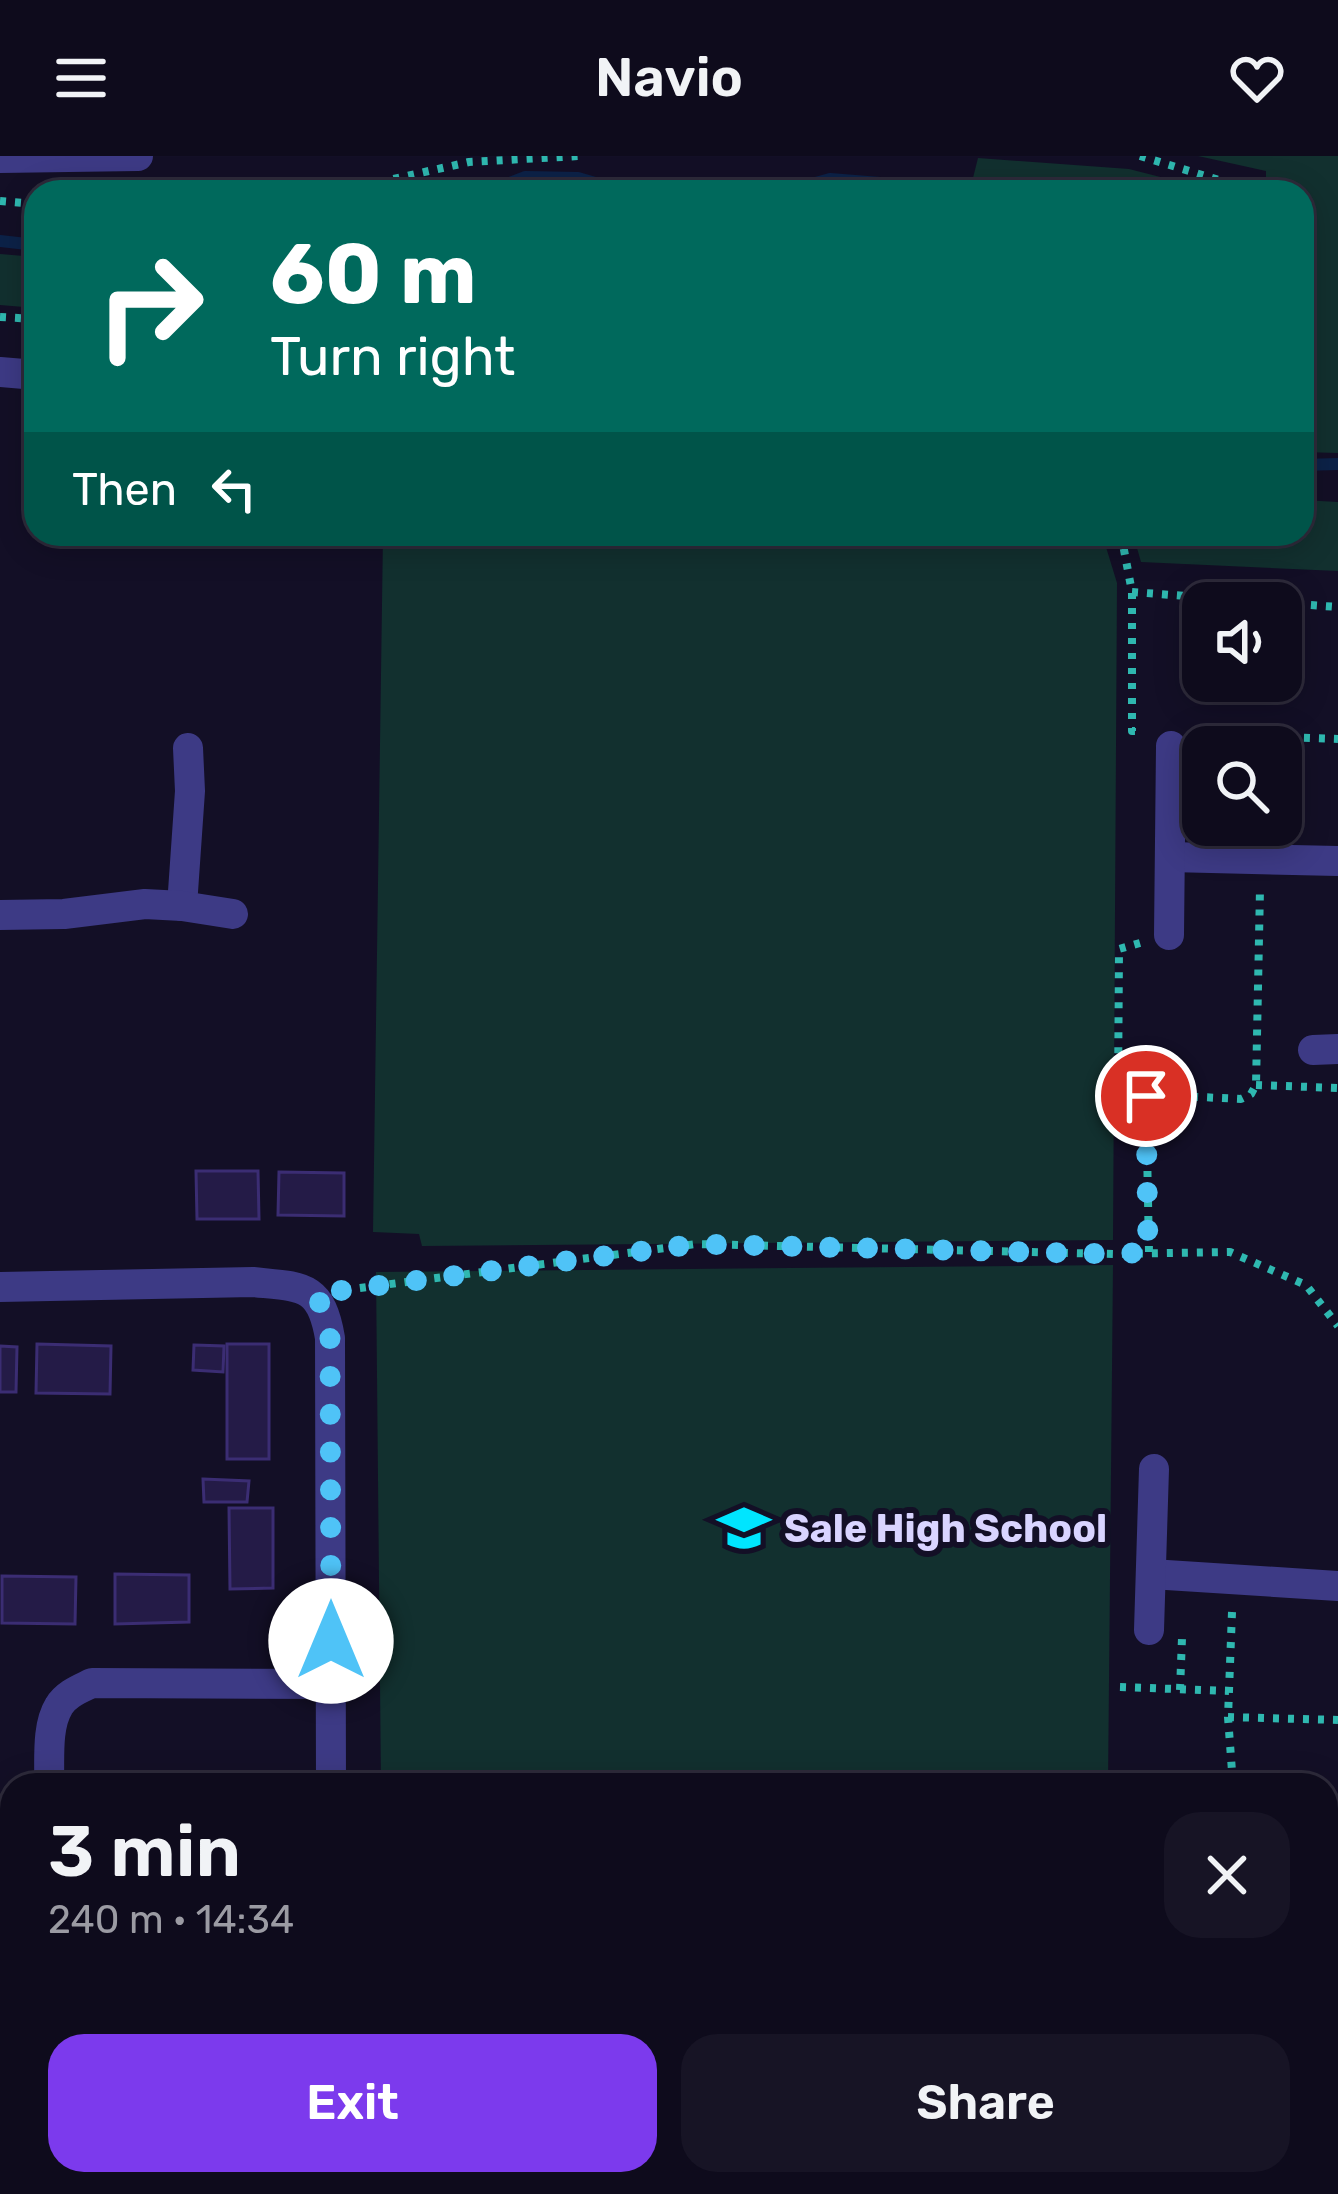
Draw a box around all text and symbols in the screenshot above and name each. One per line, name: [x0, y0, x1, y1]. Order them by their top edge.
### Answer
icon: menu: [48, 45, 114, 111]
icon: heart: [1224, 45, 1290, 111]
text: Navio: [595, 46, 743, 110]
text: 60 m: [270, 224, 477, 324]
icon: right: [72, 228, 228, 384]
text: Turn right: [270, 325, 515, 389]
icon: left: [201, 456, 267, 522]
text: Then: [72, 463, 177, 516]
map controls: [1182, 582, 1302, 846]
button: sound: [1182, 582, 1302, 702]
button: search: [1182, 726, 1302, 846]
pin: [1095, 1045, 1197, 1147]
icon: arrive: [1113, 1063, 1179, 1129]
school or university icon: Sale High School: [715, 1499, 773, 1557]
place label: Sale High School: [784, 1506, 1107, 1552]
position arrow: [268, 1578, 394, 1704]
text: 3 min: [48, 1809, 241, 1894]
button: close: [1164, 1812, 1290, 1938]
text: 240 m · 14:34: [48, 1897, 294, 1943]
button: Exit: [48, 2034, 657, 2172]
button: Share: [681, 2034, 1290, 2172]

